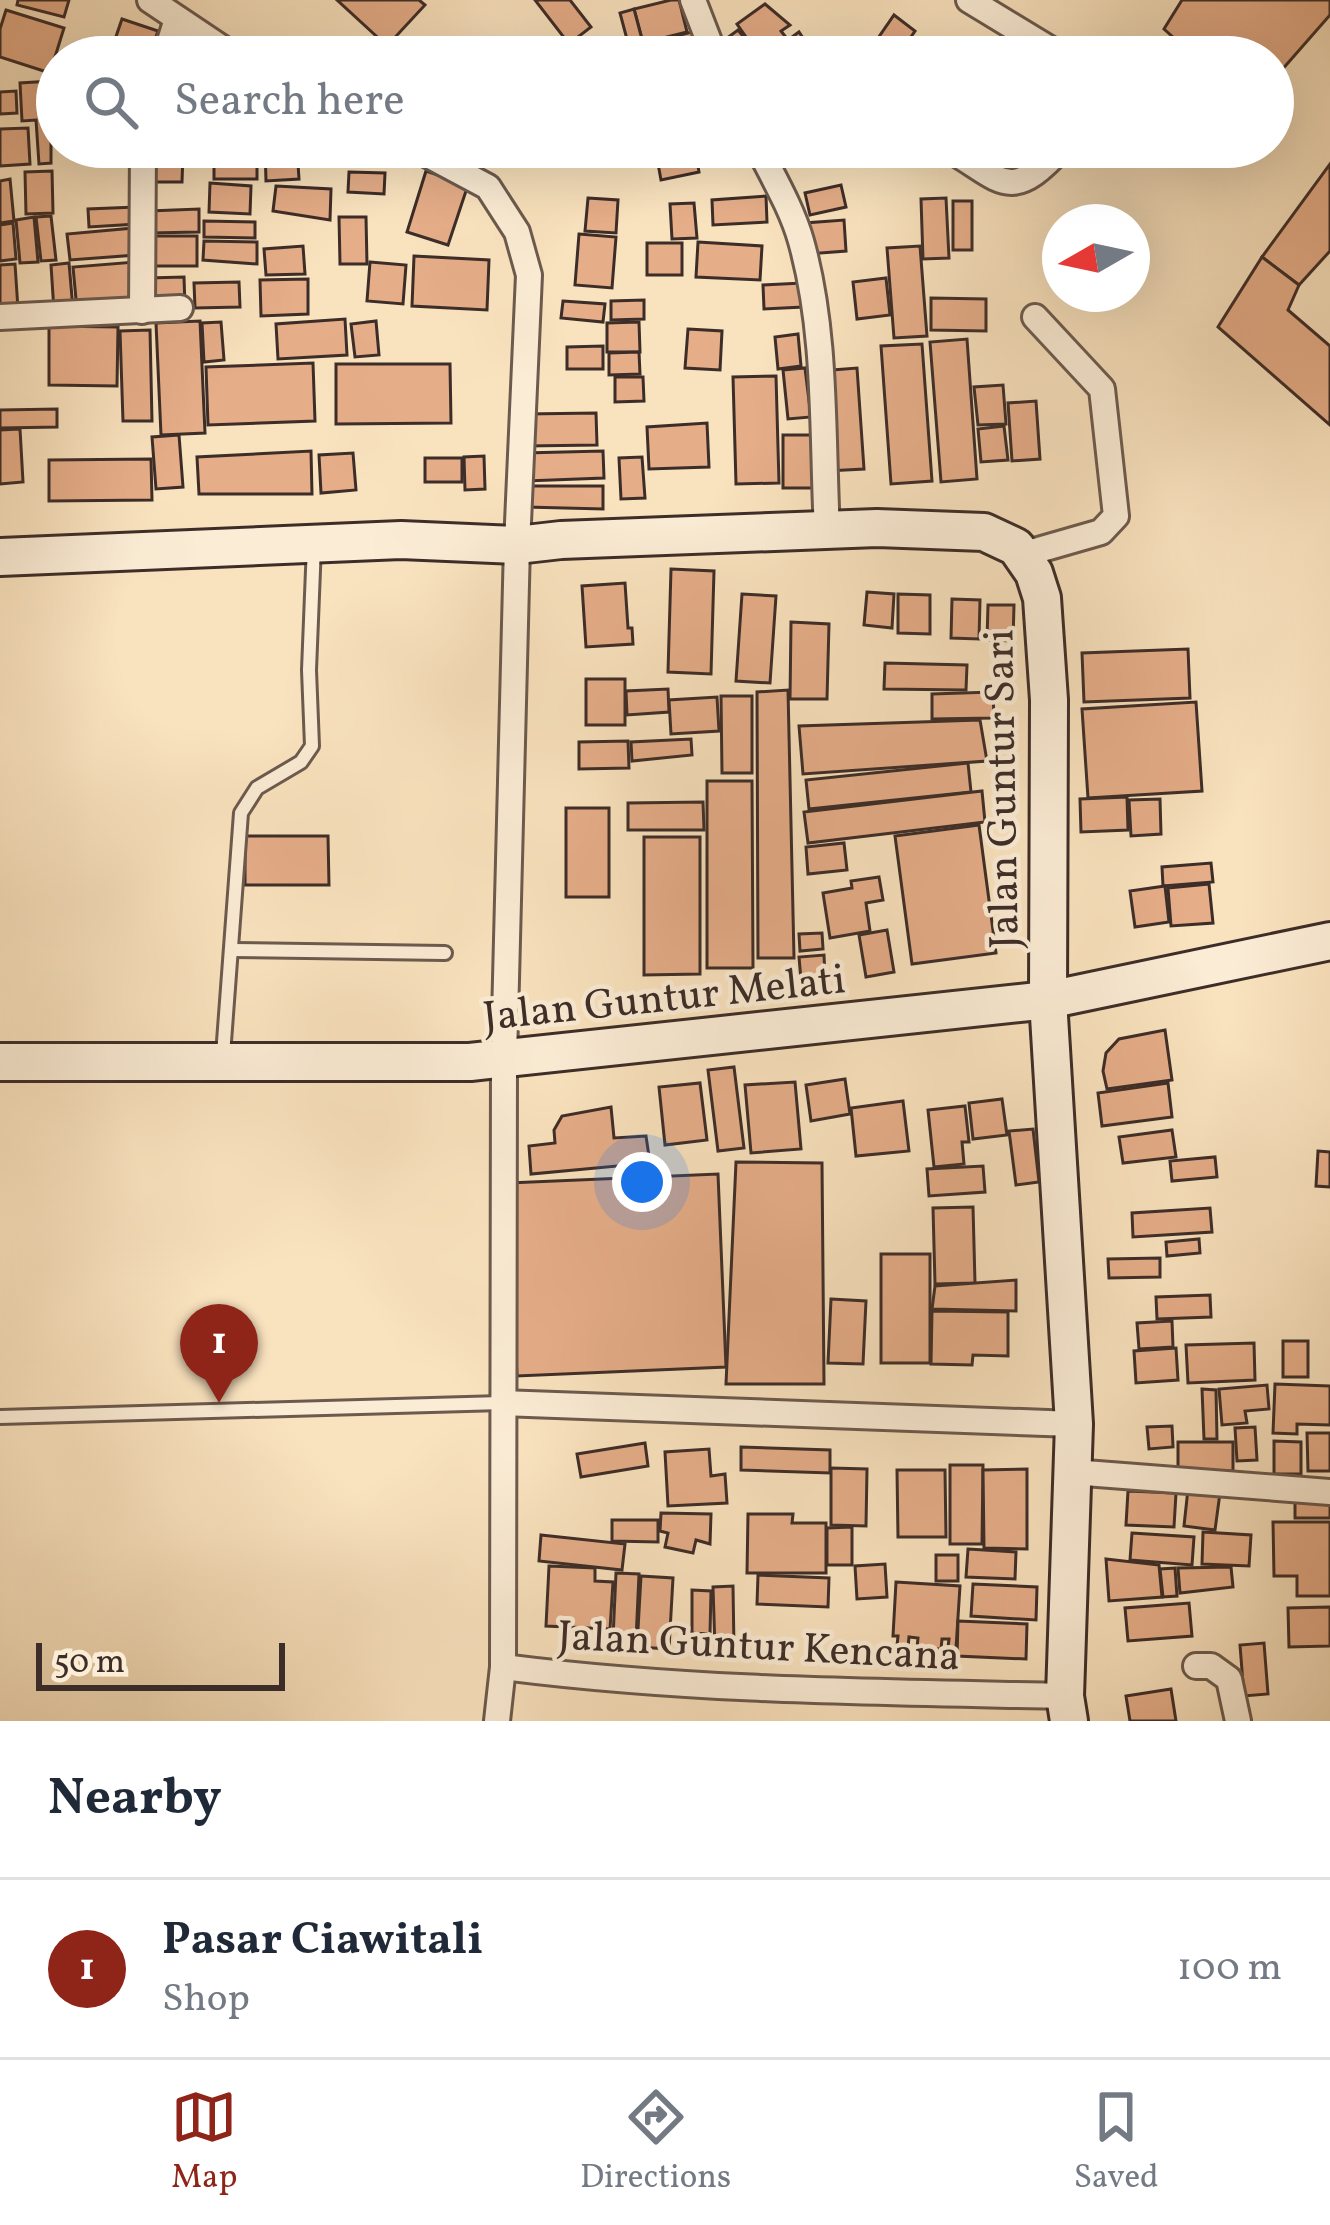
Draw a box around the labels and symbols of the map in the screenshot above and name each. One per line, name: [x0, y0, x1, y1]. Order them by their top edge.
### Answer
north arrow: [1042, 204, 1150, 312]
street label: Jalan Guntur Sari: [972, 628, 1037, 949]
street label: Jalan Guntur Melati: [480, 952, 849, 1049]
your location: [612, 1152, 672, 1212]
pin: 1: [180, 1304, 258, 1403]
street label: Jalan Guntur Kencana: [556, 1608, 962, 1689]
scale bar: [36, 1637, 285, 1690]

